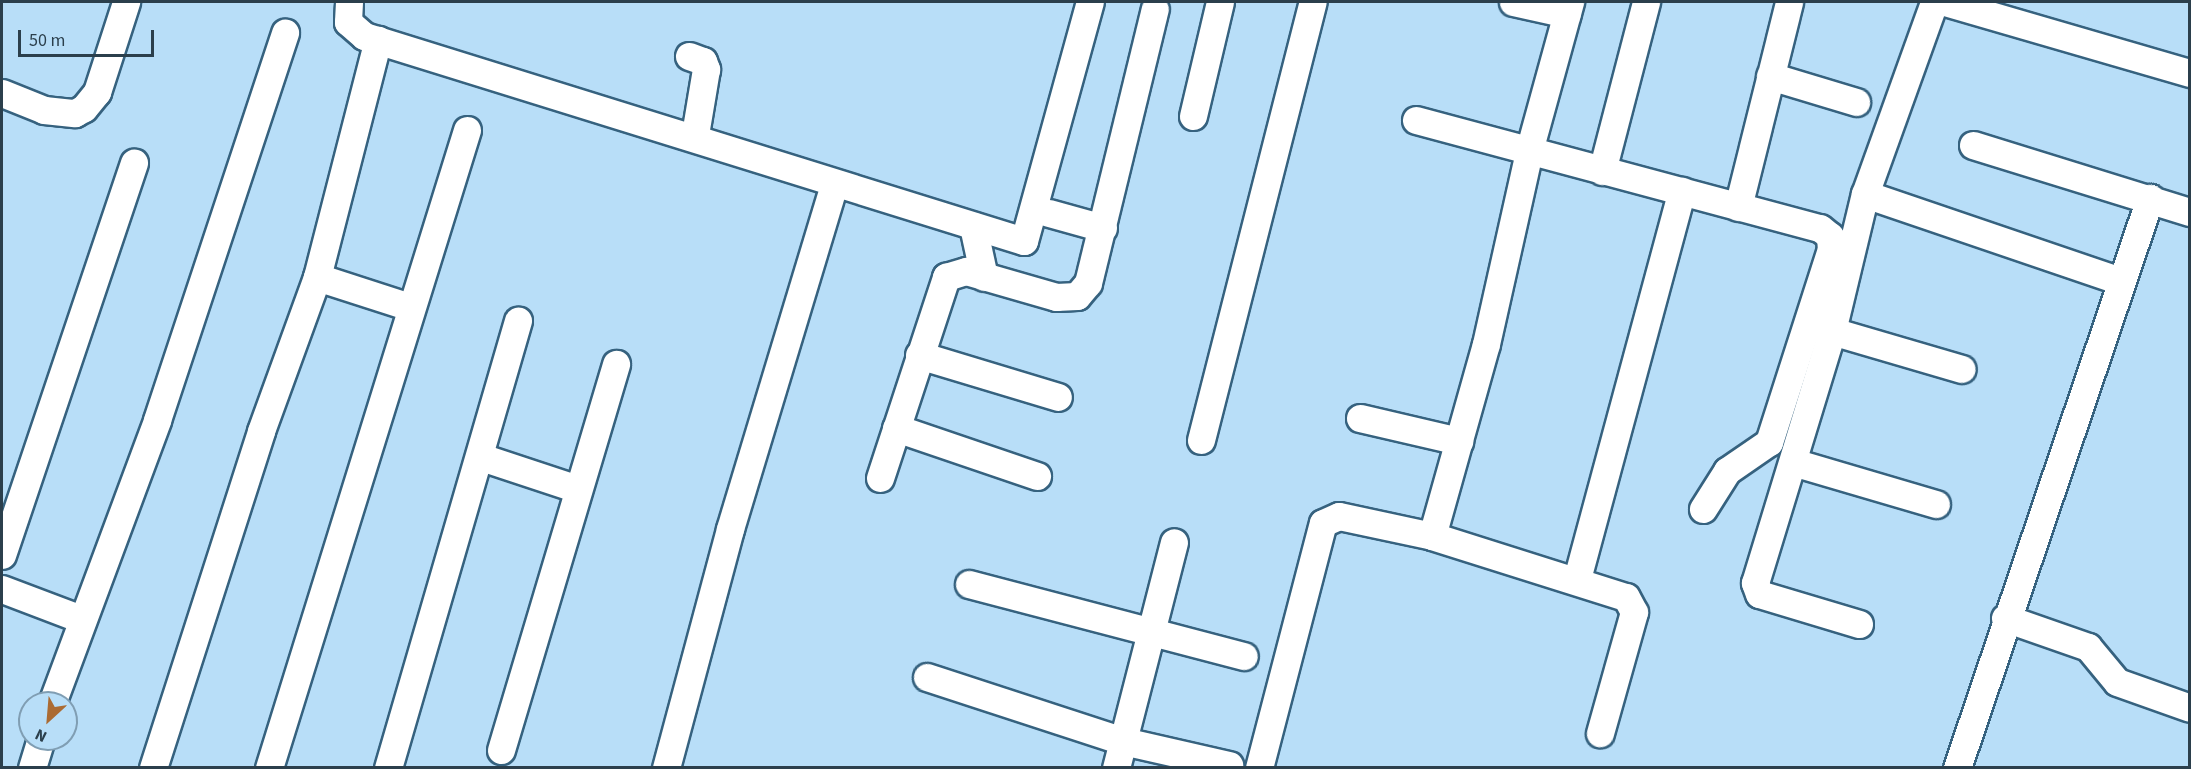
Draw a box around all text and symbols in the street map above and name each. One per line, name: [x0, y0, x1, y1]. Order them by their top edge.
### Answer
scale bar: [21, 18, 158, 56]
text: 50 m: [29, 28, 65, 53]
north arrow: [18, 691, 78, 751]
text: N: [31, 723, 51, 748]

